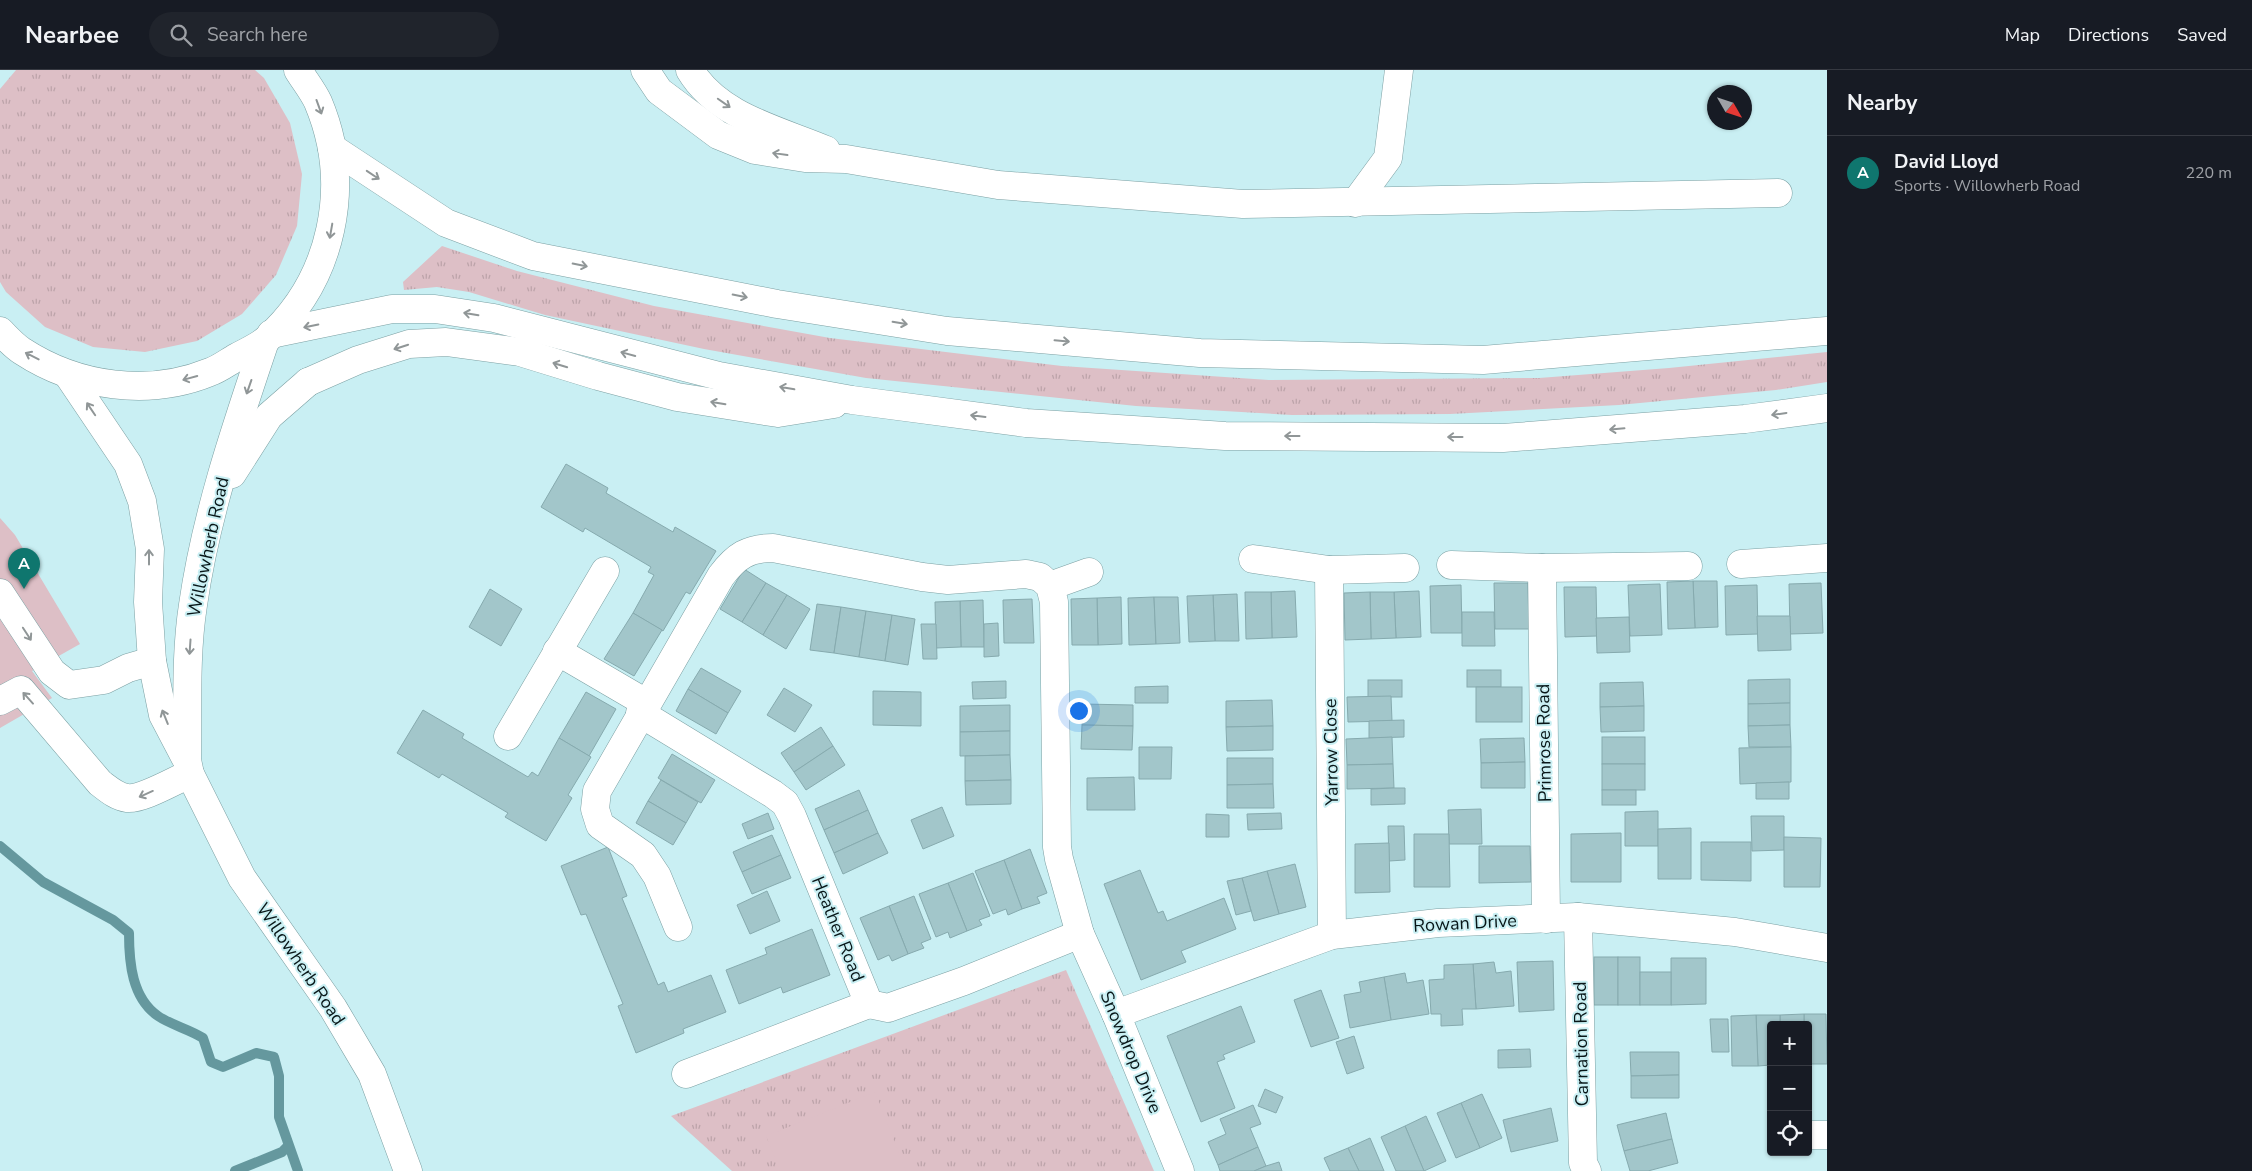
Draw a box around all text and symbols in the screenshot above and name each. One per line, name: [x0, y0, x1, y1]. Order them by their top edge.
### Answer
search box: [149, 12, 499, 57]
text: Nearbee: [25, 19, 119, 51]
icon: search: [167, 21, 195, 49]
text: Search here: [207, 22, 308, 48]
text: Map: [2005, 23, 2040, 47]
text: Directions: [2068, 23, 2149, 47]
text: Saved: [2177, 23, 2227, 47]
north arrow: [1707, 85, 1752, 130]
text: Nearby: [1847, 89, 1917, 117]
one-way arrow: [717, 98, 731, 108]
one-way arrow: [315, 99, 324, 114]
one-way arrow: [772, 149, 788, 159]
text: David Lloyd: [1894, 149, 1999, 175]
text: A: [1857, 162, 1869, 184]
text: 220 m: [2185, 162, 2232, 184]
one-way arrow: [366, 170, 380, 180]
text: Sports · Willowherb Road: [1894, 175, 2080, 197]
one-way arrow: [325, 223, 335, 239]
one-way arrow: [572, 261, 588, 270]
one-way arrow: [731, 292, 747, 302]
one-way arrow: [463, 309, 479, 319]
one-way arrow: [892, 319, 908, 329]
one-way arrow: [303, 322, 319, 331]
one-way arrow: [1053, 336, 1069, 346]
one-way arrow: [393, 342, 409, 352]
one-way arrow: [621, 349, 637, 358]
one-way arrow: [24, 351, 39, 361]
one-way arrow: [553, 359, 569, 369]
one-way arrow: [183, 373, 199, 383]
one-way arrow: [244, 379, 254, 395]
one-way arrow: [780, 383, 796, 393]
one-way arrow: [710, 398, 726, 408]
one-way arrow: [85, 402, 95, 416]
one-way arrow: [1771, 409, 1787, 419]
one-way arrow: [970, 411, 986, 421]
one-way arrow: [1609, 424, 1625, 434]
one-way arrow: [1285, 431, 1301, 441]
one-way arrow: [1447, 433, 1463, 442]
street label: Willowherb Road: [181, 475, 235, 619]
pin: A: [8, 548, 40, 589]
one-way arrow: [144, 549, 154, 565]
one-way arrow: [22, 627, 32, 641]
one-way arrow: [185, 639, 194, 655]
street label: Primrose Road: [1531, 684, 1557, 802]
one-way arrow: [22, 691, 34, 704]
your location: [1066, 698, 1092, 724]
street label: Yarrow Close: [1318, 698, 1344, 807]
one-way arrow: [160, 710, 169, 725]
one-way arrow: [139, 789, 154, 799]
street label: Heather Road: [806, 873, 870, 985]
street label: Willowherb Road: [251, 898, 351, 1030]
street label: Rowan Drive: [1413, 908, 1517, 938]
street label: Carnation Road: [1568, 981, 1594, 1107]
street label: Snowdrop Drive: [1094, 987, 1168, 1117]
map controls: [1767, 1021, 1812, 1156]
button: +: [1767, 1021, 1812, 1066]
button: −: [1767, 1066, 1812, 1111]
button: locate: [1767, 1111, 1812, 1156]

